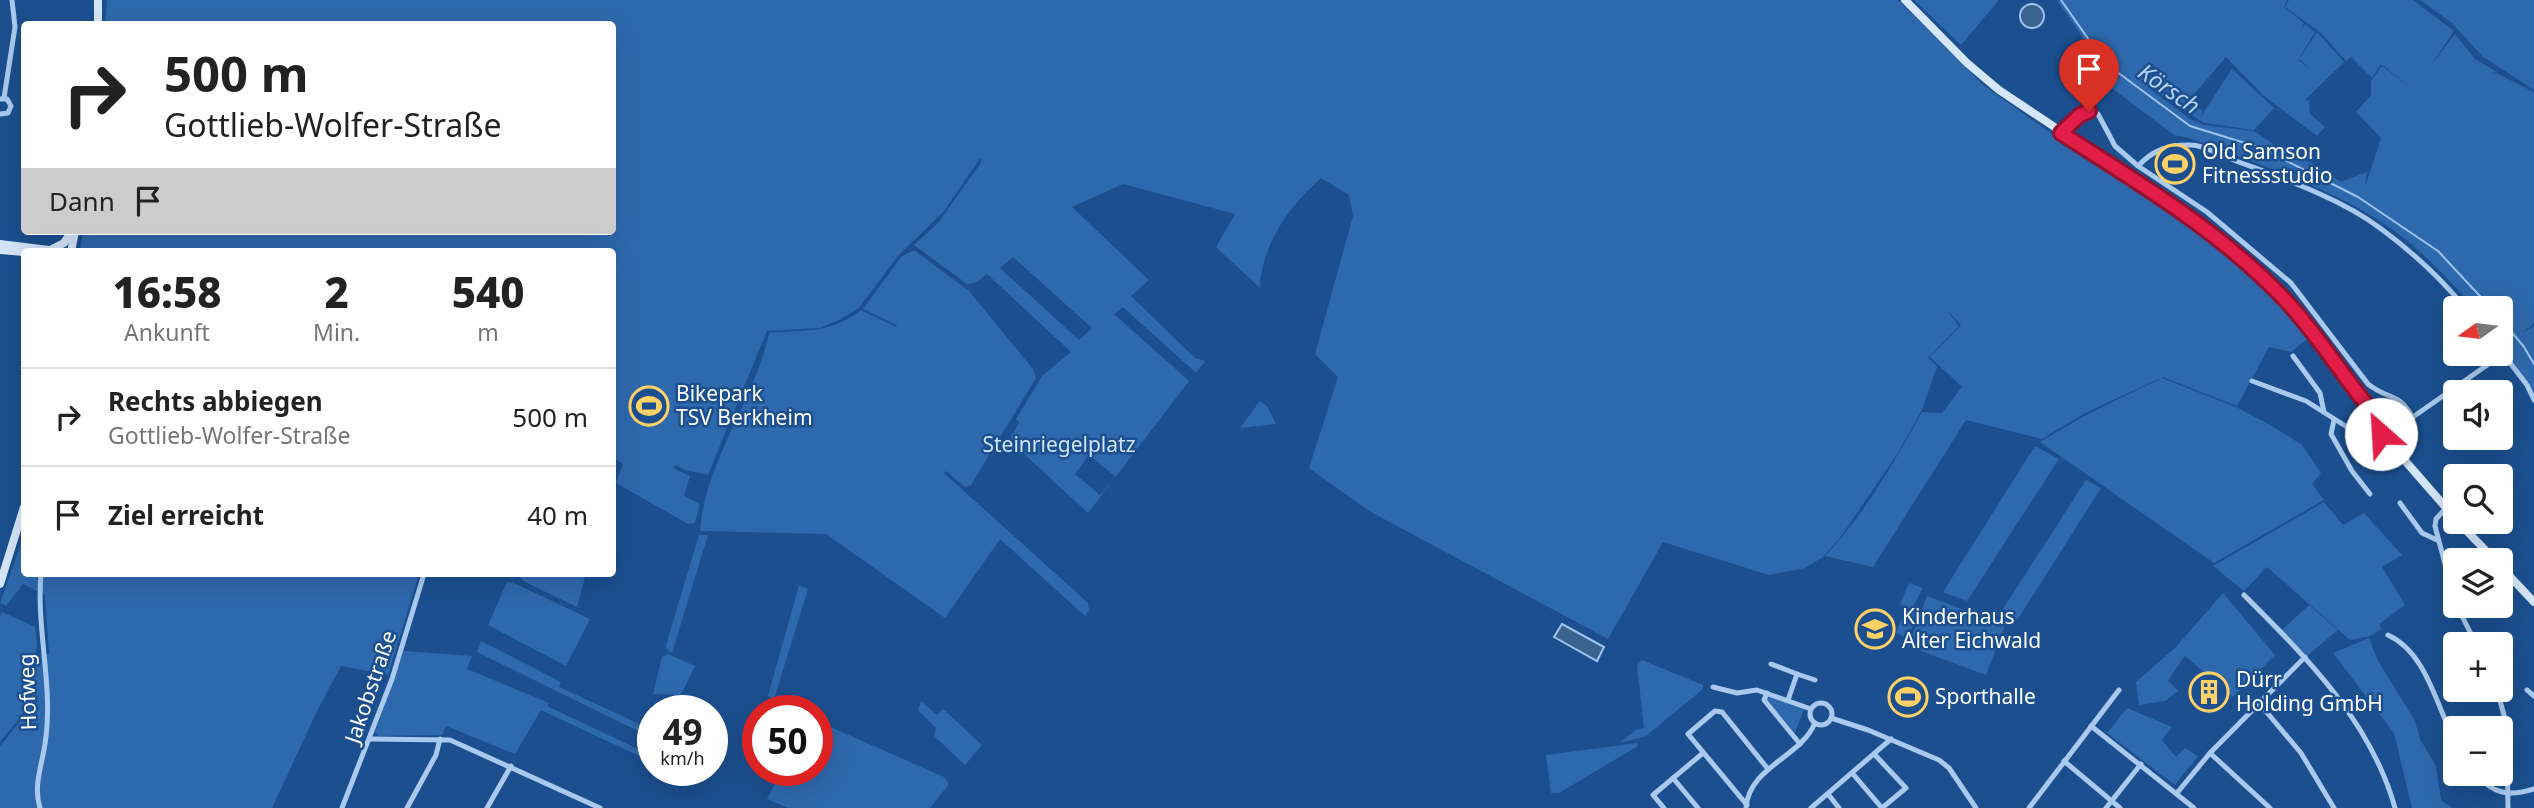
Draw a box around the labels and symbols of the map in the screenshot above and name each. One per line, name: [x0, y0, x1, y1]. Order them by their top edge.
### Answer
pin: [2059, 39, 2119, 111]
water label: Körsch: [2132, 55, 2207, 121]
place label: Old Samson Fitnessstudio: [2202, 137, 2333, 189]
sports icon: Old Samson Fitnessstudio: [2154, 143, 2196, 185]
north arrow: [2443, 296, 2513, 366]
place label: Bikepark TSV Berkheim: [676, 379, 813, 431]
sports icon: Bikepark TSV Berkheim: [628, 385, 670, 427]
position arrow: [2344, 397, 2418, 471]
park label: Steinriegelplatz: [982, 430, 1136, 458]
place label: Kinderhaus Alter Eichwald: [1902, 602, 2041, 654]
school or university icon: Kinderhaus Alter Eichwald: [1854, 608, 1896, 650]
street label: Jakobstraße: [337, 627, 402, 748]
street label: Hofweg: [12, 653, 42, 731]
place label: Dürr Holding GmbH: [2236, 665, 2383, 717]
building icon: Dürr Holding GmbH: [2188, 671, 2230, 713]
sports icon: Sporthalle: [1887, 676, 1929, 718]
place label: Sporthalle: [1935, 682, 2036, 710]
speed limit sign: 50: [742, 695, 833, 786]

